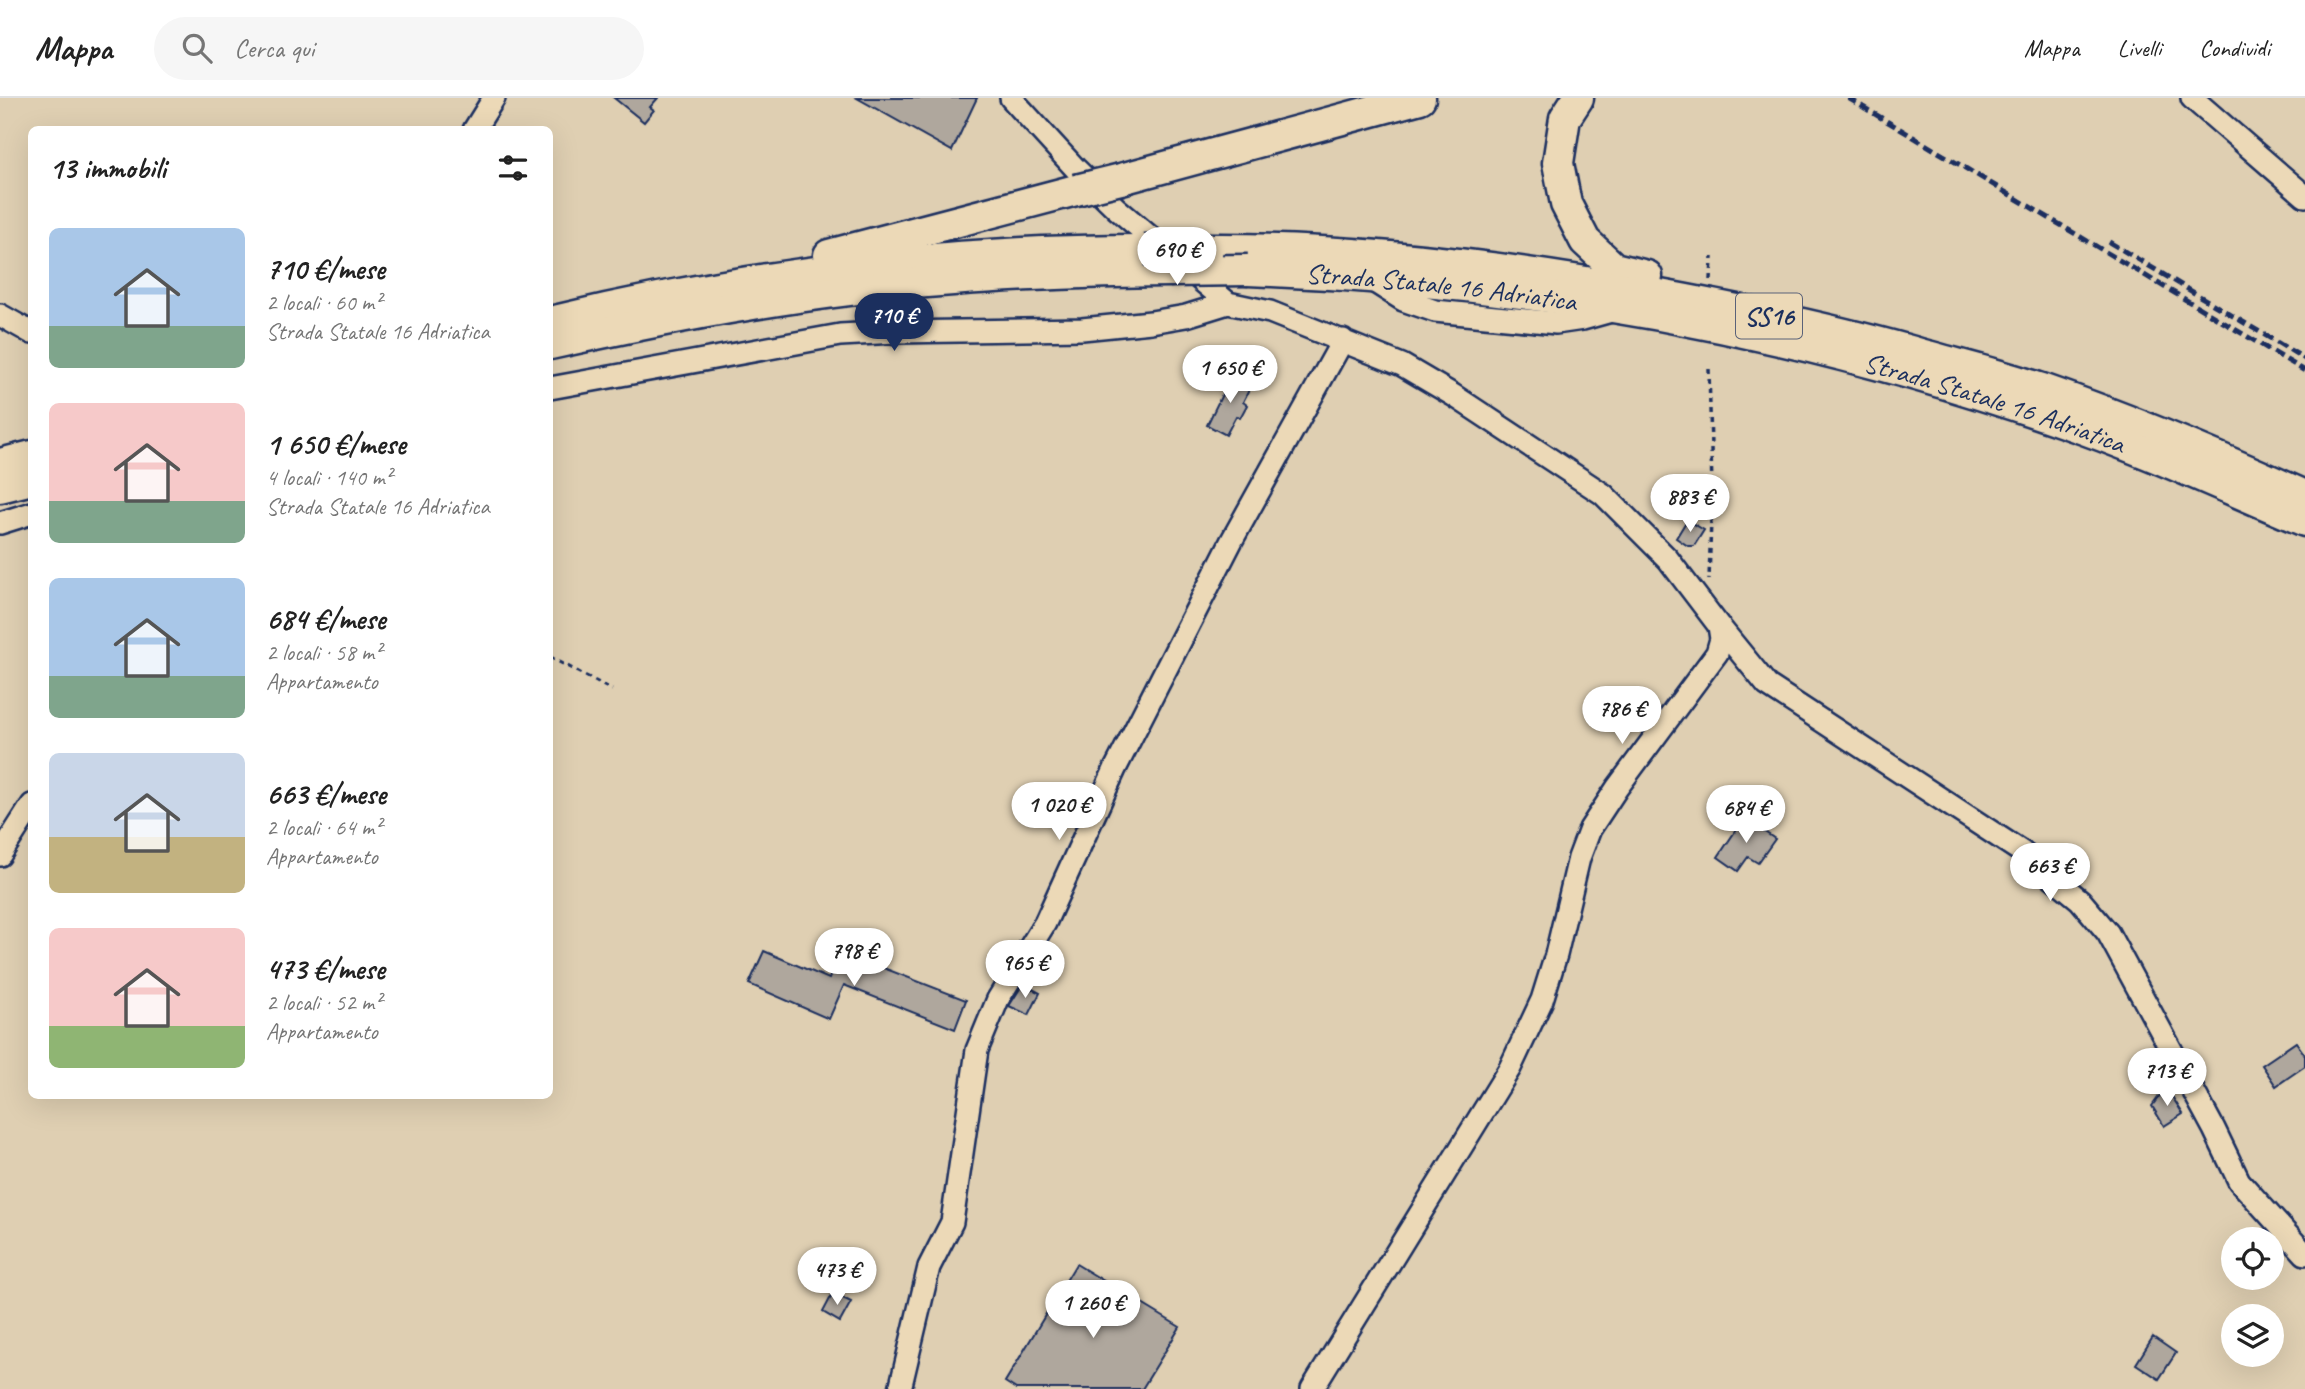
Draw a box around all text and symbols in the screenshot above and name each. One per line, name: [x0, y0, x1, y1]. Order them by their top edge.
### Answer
search box: [154, 17, 644, 80]
text: Mappa: [35, 27, 112, 69]
icon: search: [178, 29, 216, 67]
text: Cerca qui: [234, 32, 314, 65]
text: Mappa: [2024, 33, 2080, 63]
text: Livelli: [2118, 33, 2161, 63]
text: Condividi: [2199, 33, 2270, 63]
text: 13 immobili: [49, 149, 166, 187]
icon: filters: [494, 149, 532, 187]
pin: 690 €: [1128, 228, 1226, 287]
text: 690 €: [1153, 235, 1201, 264]
text: 710 €/mese: [266, 250, 385, 288]
street label: Strada Statale 16 Adriatica: [1305, 255, 1581, 319]
icon: home: [105, 256, 189, 340]
text: 2 locali · 60 m²: [266, 288, 381, 317]
pin: 710 €: [845, 294, 943, 353]
road number: SS16: [1736, 294, 1802, 338]
text: 710 €: [871, 301, 917, 330]
text: Strada Statale 16 Adriatica: [266, 317, 489, 346]
street label: Strada Statale 16 Adriatica: [1860, 344, 2132, 461]
pin: 1 650 €: [1165, 345, 1295, 405]
text: 1 650 €: [1199, 353, 1262, 382]
text: 1 650 €/mese: [266, 425, 406, 463]
icon: home: [105, 431, 189, 515]
text: 4 locali · 140 m²: [266, 463, 392, 492]
pin: 883 €: [1641, 474, 1739, 534]
text: 883 €: [1667, 482, 1713, 511]
text: Strada Statale 16 Adriatica: [266, 492, 489, 521]
text: 684 €/mese: [266, 600, 385, 638]
icon: home: [105, 606, 189, 690]
text: 2 locali · 58 m²: [266, 638, 381, 667]
text: Appartamento: [266, 667, 378, 696]
pin: 786 €: [1573, 686, 1671, 746]
text: 786 €: [1598, 694, 1646, 723]
text: 663 €/mese: [266, 775, 386, 813]
icon: home: [105, 781, 189, 865]
pin: 1 020 €: [994, 782, 1124, 842]
pin: 684 €: [1697, 786, 1795, 845]
text: 1 020 €: [1028, 790, 1090, 819]
text: 684 €: [1722, 793, 1770, 822]
text: 2 locali · 64 m²: [266, 813, 381, 842]
text: Appartamento: [266, 842, 378, 871]
pin: 663 €: [2001, 844, 2099, 903]
text: 663 €: [2026, 851, 2074, 880]
pin: 798 €: [805, 928, 903, 988]
text: 798 €: [831, 936, 877, 965]
pin: 965 €: [976, 940, 1074, 1000]
text: 965 €: [1002, 948, 1048, 977]
text: 473 €/mese: [266, 950, 385, 988]
icon: home: [105, 956, 189, 1040]
text: 2 locali · 52 m²: [266, 988, 381, 1017]
text: Appartamento: [266, 1017, 378, 1046]
pin: 713 €: [2118, 1048, 2216, 1108]
text: 713 €: [2144, 1056, 2190, 1085]
map controls: [2221, 1227, 2284, 1367]
button: locate: [2221, 1227, 2284, 1290]
pin: 473 €: [788, 1248, 886, 1307]
text: 473 €: [814, 1255, 860, 1284]
pin: 1 260 €: [1028, 1280, 1158, 1340]
text: 1 260 €: [1061, 1288, 1125, 1317]
button: layers: [2221, 1304, 2284, 1367]

